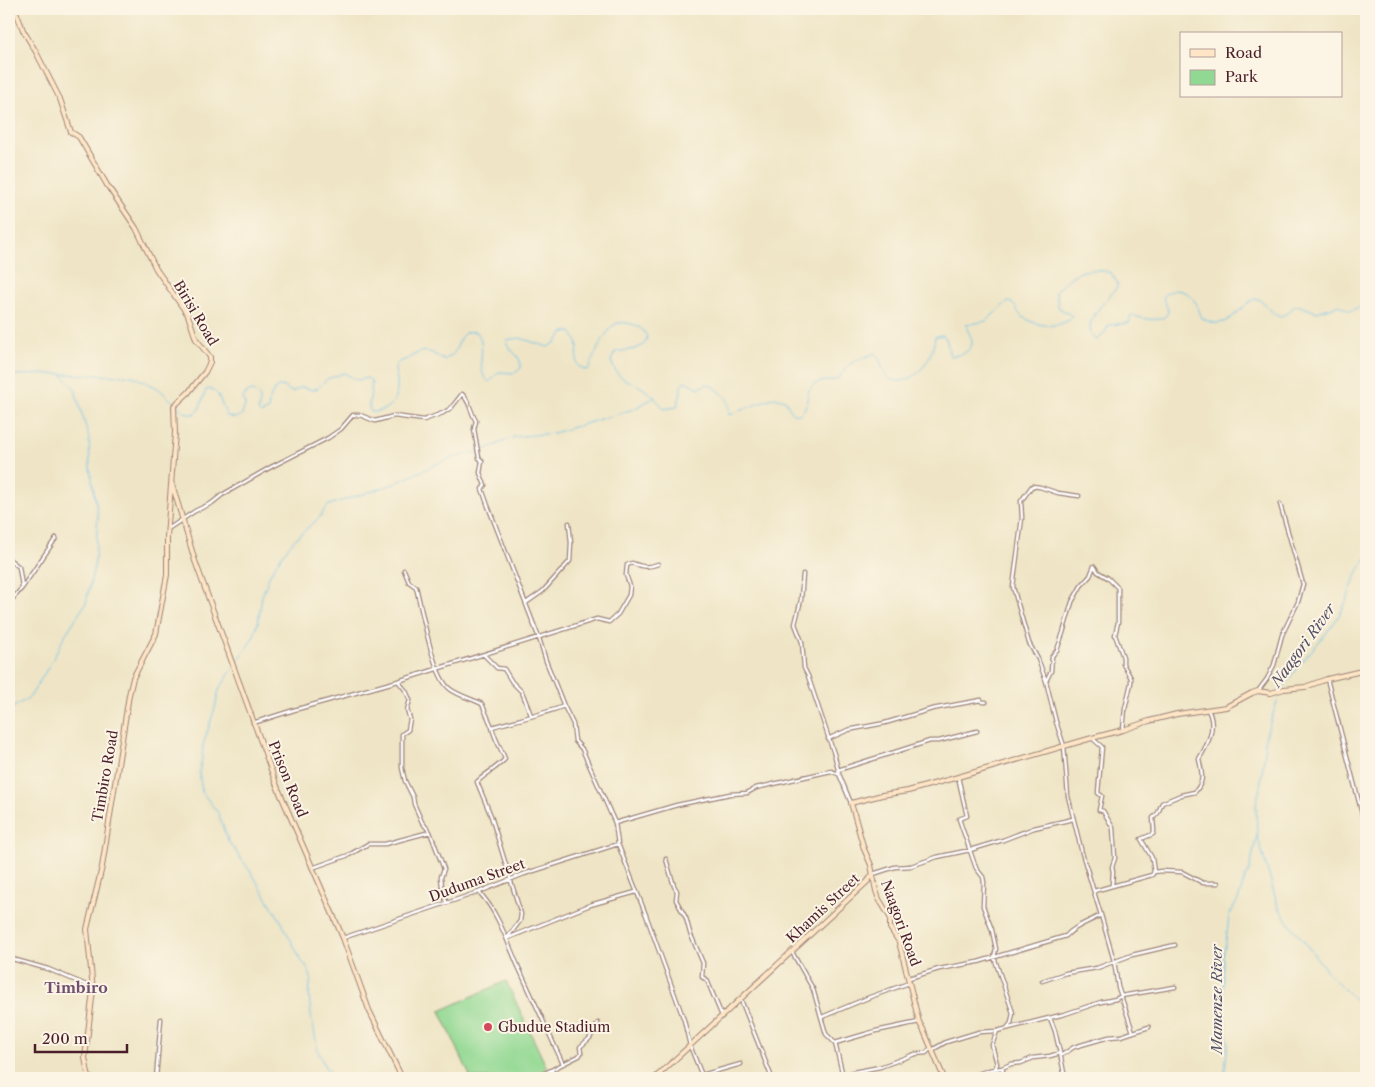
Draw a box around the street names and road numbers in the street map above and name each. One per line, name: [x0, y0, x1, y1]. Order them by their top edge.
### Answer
street label: Birisi Road: [170, 277, 223, 349]
street label: Timbiro Road: [88, 728, 122, 823]
street label: Prison Road: [264, 738, 312, 820]
street label: Duduma Street: [427, 854, 527, 906]
street label: Khamis Street: [783, 869, 863, 947]
street label: Naagori Road: [877, 877, 925, 969]

